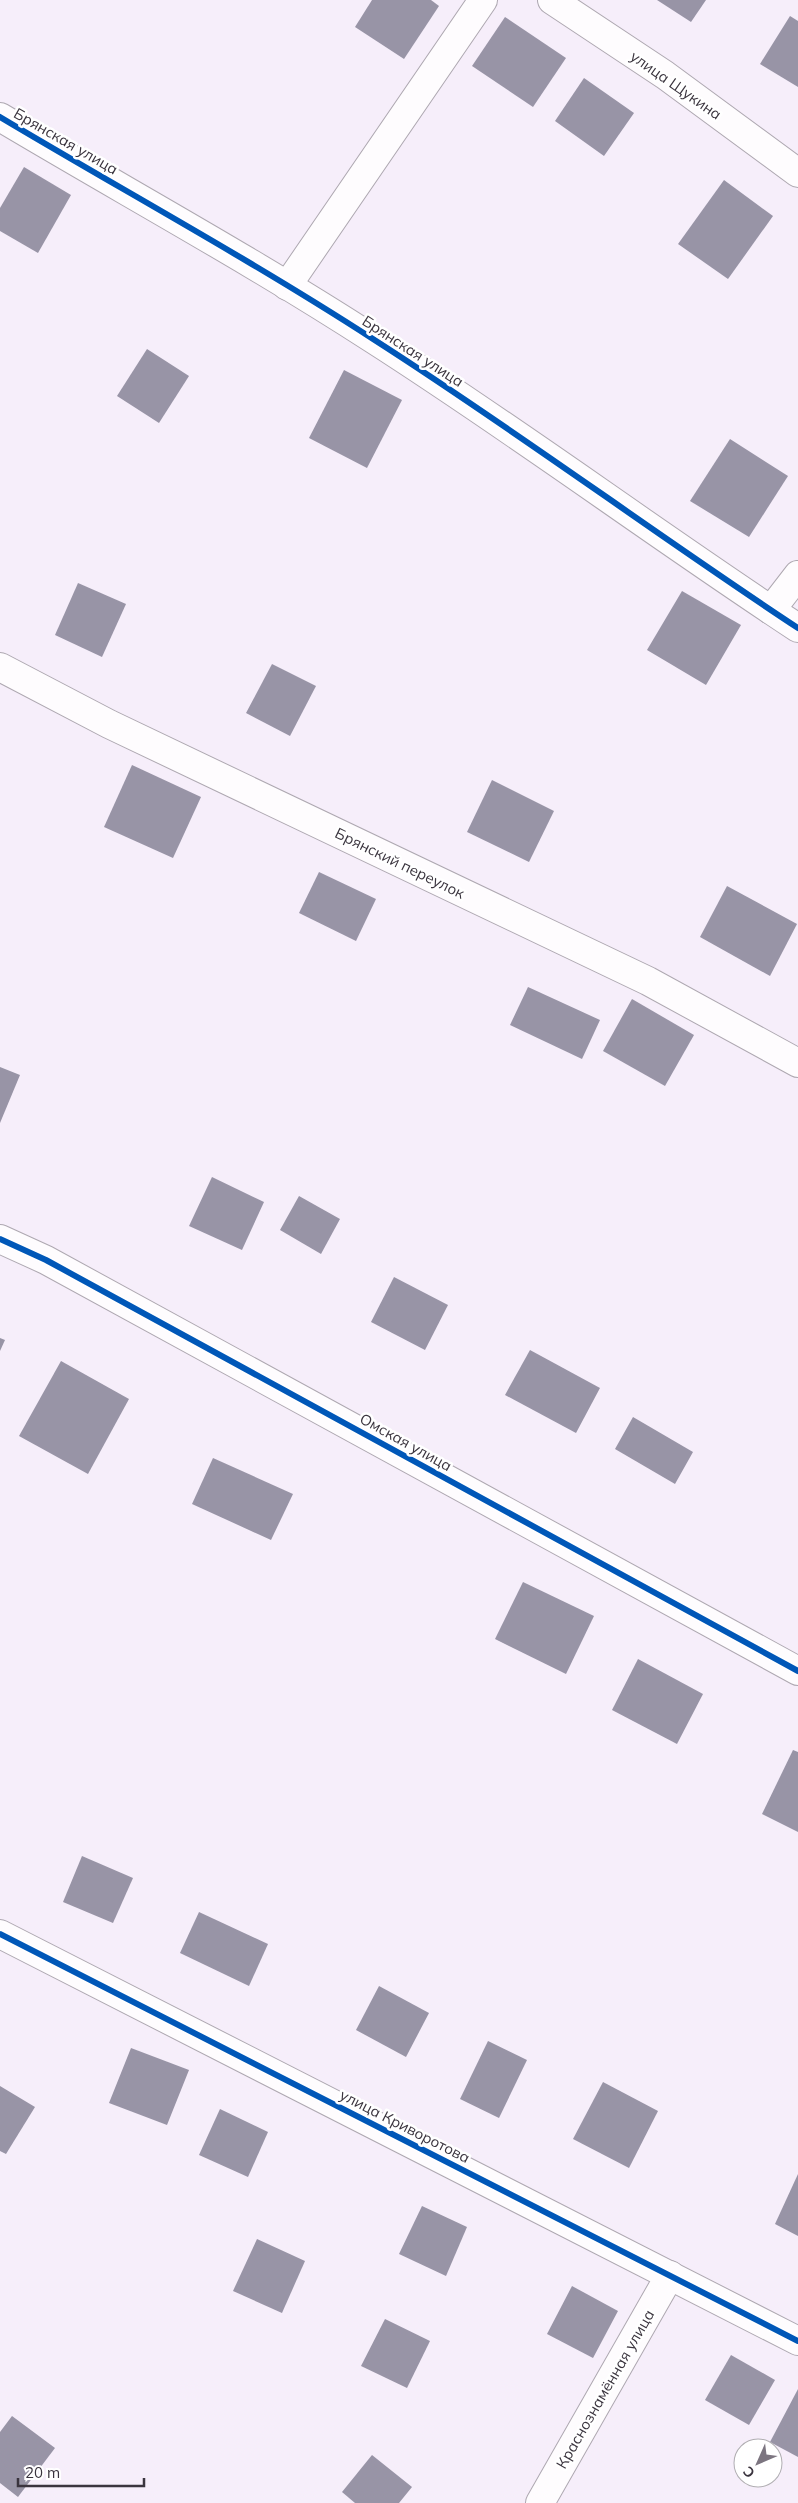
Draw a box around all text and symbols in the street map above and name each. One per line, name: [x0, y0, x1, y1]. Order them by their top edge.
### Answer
street label: улица Щукина: [627, 46, 725, 124]
street label: Брянская улица: [11, 103, 121, 179]
street label: Брянская улица: [359, 311, 467, 391]
street label: Брянский переулок: [332, 823, 469, 903]
street label: Омская улица: [357, 1409, 455, 1475]
street label: улица Криворотова: [337, 2085, 473, 2167]
street label: Краснознамённая улица: [552, 2306, 658, 2472]
north arrow: [733, 2438, 783, 2488]
scale bar: [18, 2456, 144, 2488]
text: С: [739, 2462, 759, 2482]
text: 20 m: [25, 2463, 60, 2482]

